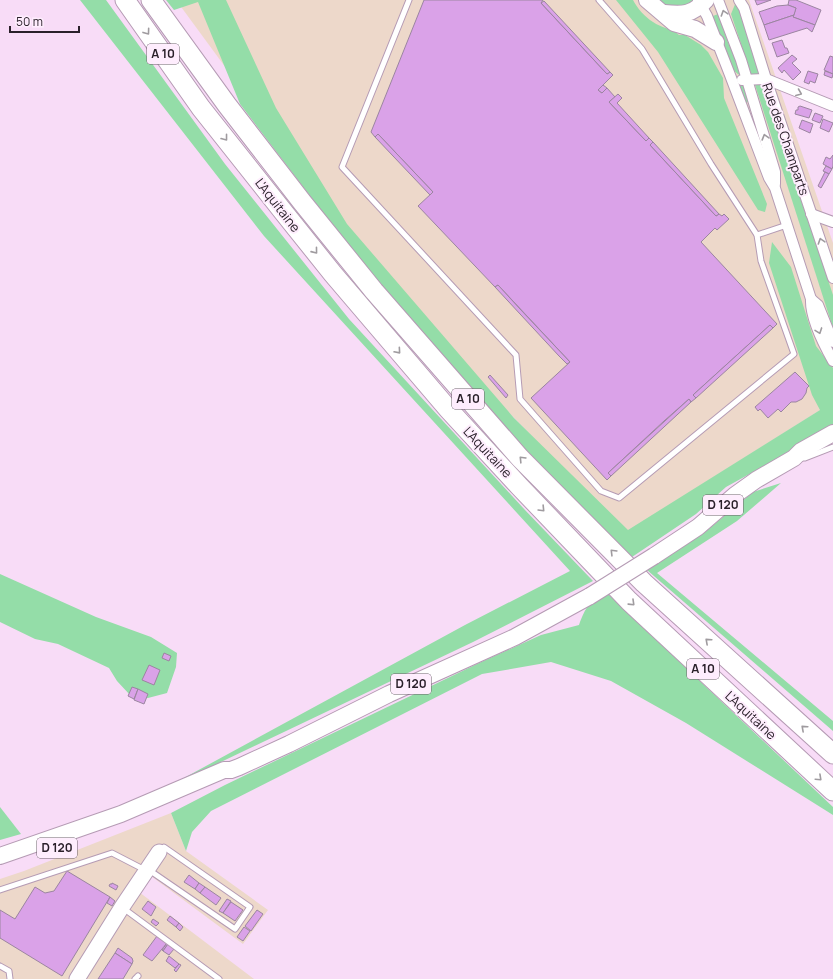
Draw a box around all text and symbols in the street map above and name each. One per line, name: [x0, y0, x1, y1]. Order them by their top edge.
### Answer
scale bar: [10, 8, 79, 34]
one-way arrow: [720, 10, 729, 17]
text: 50 m: [16, 13, 43, 30]
one-way arrow: [142, 28, 150, 35]
road number: A 10: [147, 44, 179, 64]
street label: Rue des Champarts: [758, 80, 814, 198]
one-way arrow: [796, 88, 803, 96]
one-way arrow: [761, 133, 769, 140]
one-way arrow: [221, 134, 228, 141]
street label: L'Aquitaine: [251, 174, 305, 236]
one-way arrow: [817, 238, 825, 245]
one-way arrow: [310, 247, 317, 254]
one-way arrow: [815, 327, 823, 334]
one-way arrow: [394, 346, 401, 354]
road number: A 10: [452, 389, 484, 409]
street label: L'Aquitaine: [460, 423, 517, 482]
one-way arrow: [519, 456, 527, 464]
road number: D 120: [703, 495, 743, 515]
one-way arrow: [537, 504, 545, 512]
one-way arrow: [610, 549, 618, 557]
one-way arrow: [627, 598, 635, 606]
one-way arrow: [705, 638, 712, 645]
road number: A 10: [687, 659, 719, 679]
road number: D 120: [391, 674, 431, 694]
street label: L'Aquitaine: [722, 687, 781, 744]
one-way arrow: [801, 725, 809, 733]
one-way arrow: [814, 773, 822, 781]
road number: D 120: [37, 838, 77, 858]

